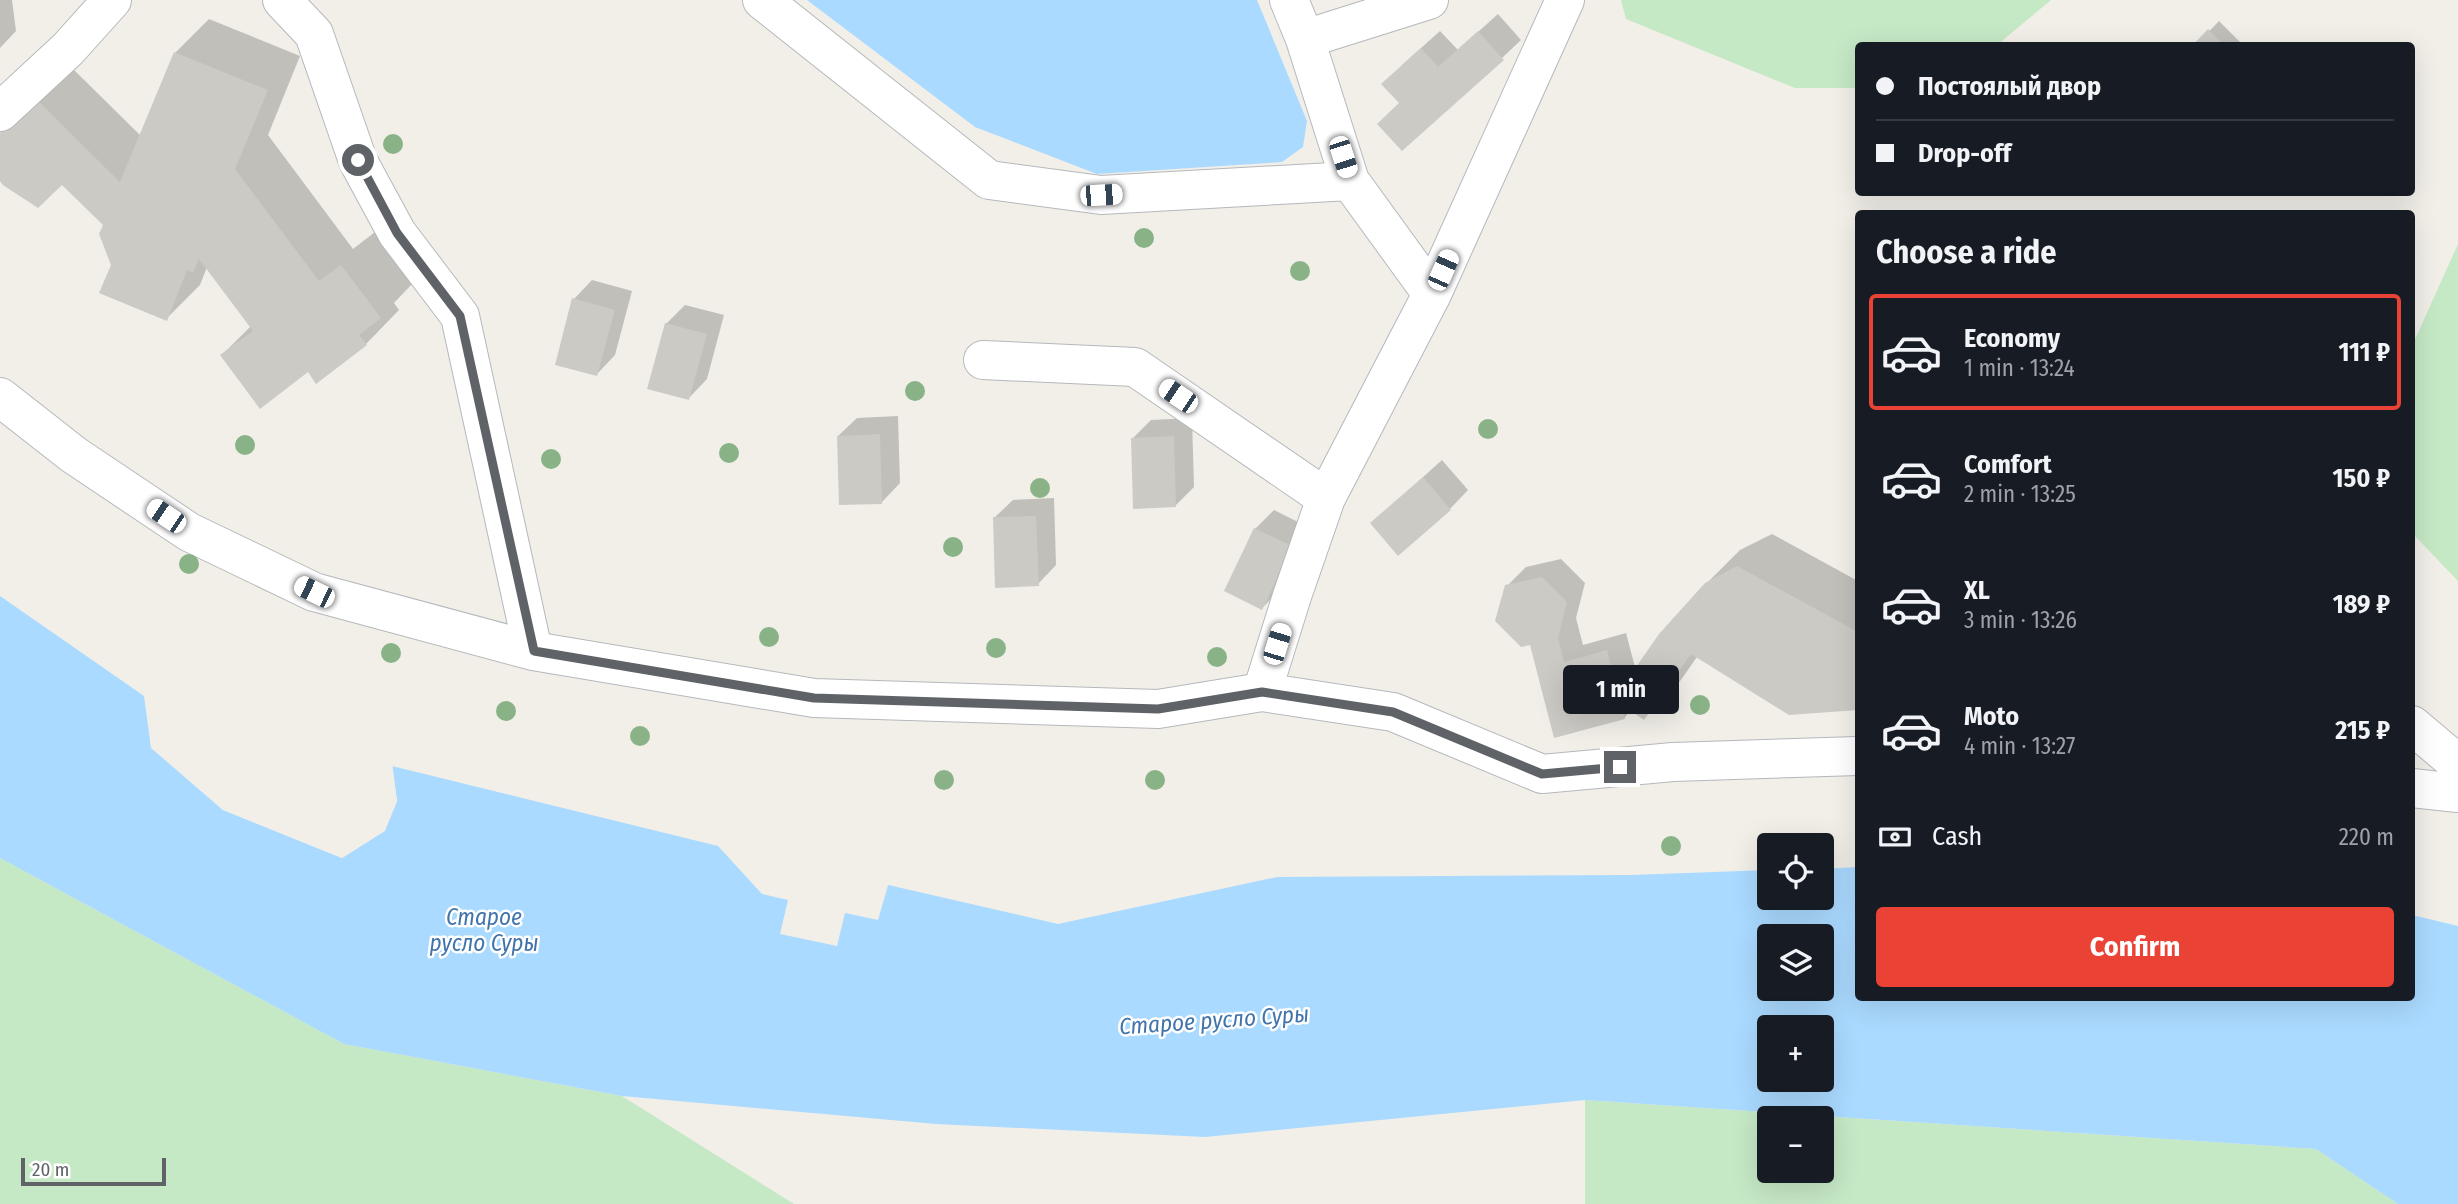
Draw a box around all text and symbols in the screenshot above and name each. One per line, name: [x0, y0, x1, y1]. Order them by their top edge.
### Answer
text: Постоялый двор: [1918, 71, 2101, 102]
car: [1327, 134, 1360, 180]
text: Drop-off: [1918, 138, 2011, 169]
route start: [342, 144, 374, 176]
car: [1080, 183, 1123, 207]
text: Choose a ride: [1876, 233, 2057, 271]
car: [1425, 247, 1462, 293]
icon: car: [1880, 321, 1943, 384]
text: Economy: [1964, 323, 2060, 354]
text: 111 ₽: [2338, 337, 2390, 368]
text: 1 min · 13:24: [1964, 354, 2075, 382]
car: [1155, 376, 1202, 416]
icon: car: [1880, 447, 1943, 510]
text: Comfort: [1964, 449, 2052, 480]
text: 150 ₽: [2333, 463, 2390, 494]
text: 2 min · 13:25: [1964, 480, 2076, 508]
car: [143, 496, 190, 536]
car: [291, 573, 338, 611]
icon: car: [1880, 573, 1943, 636]
text: XL: [1964, 575, 1990, 606]
text: 189 ₽: [2333, 589, 2390, 620]
text: 3 min · 13:26: [1964, 606, 2077, 634]
car: [1261, 621, 1294, 667]
callout: 1 min: [1562, 666, 1678, 714]
text: 1 min: [1596, 675, 1646, 703]
icon: car: [1880, 699, 1943, 762]
text: Moto: [1964, 701, 2019, 732]
text: 215 ₽: [2335, 715, 2390, 746]
text: 4 min · 13:27: [1964, 732, 2075, 760]
route end: [1604, 751, 1636, 783]
icon: cash: [1876, 818, 1914, 856]
text: Cash: [1932, 821, 1982, 852]
text: 220 m: [2339, 823, 2394, 851]
map controls: [1757, 833, 1834, 1183]
button: locate: [1757, 833, 1834, 910]
water label: Старое русло Суры: [429, 903, 539, 957]
button: Confirm: [1876, 907, 2394, 987]
button: layers: [1757, 924, 1834, 1001]
water label: Старое русло Суры: [1118, 999, 1310, 1041]
button: +: [1757, 1015, 1834, 1092]
button: −: [1757, 1106, 1834, 1183]
scale bar: [21, 1155, 166, 1187]
text: 20 m: [32, 1158, 69, 1181]

